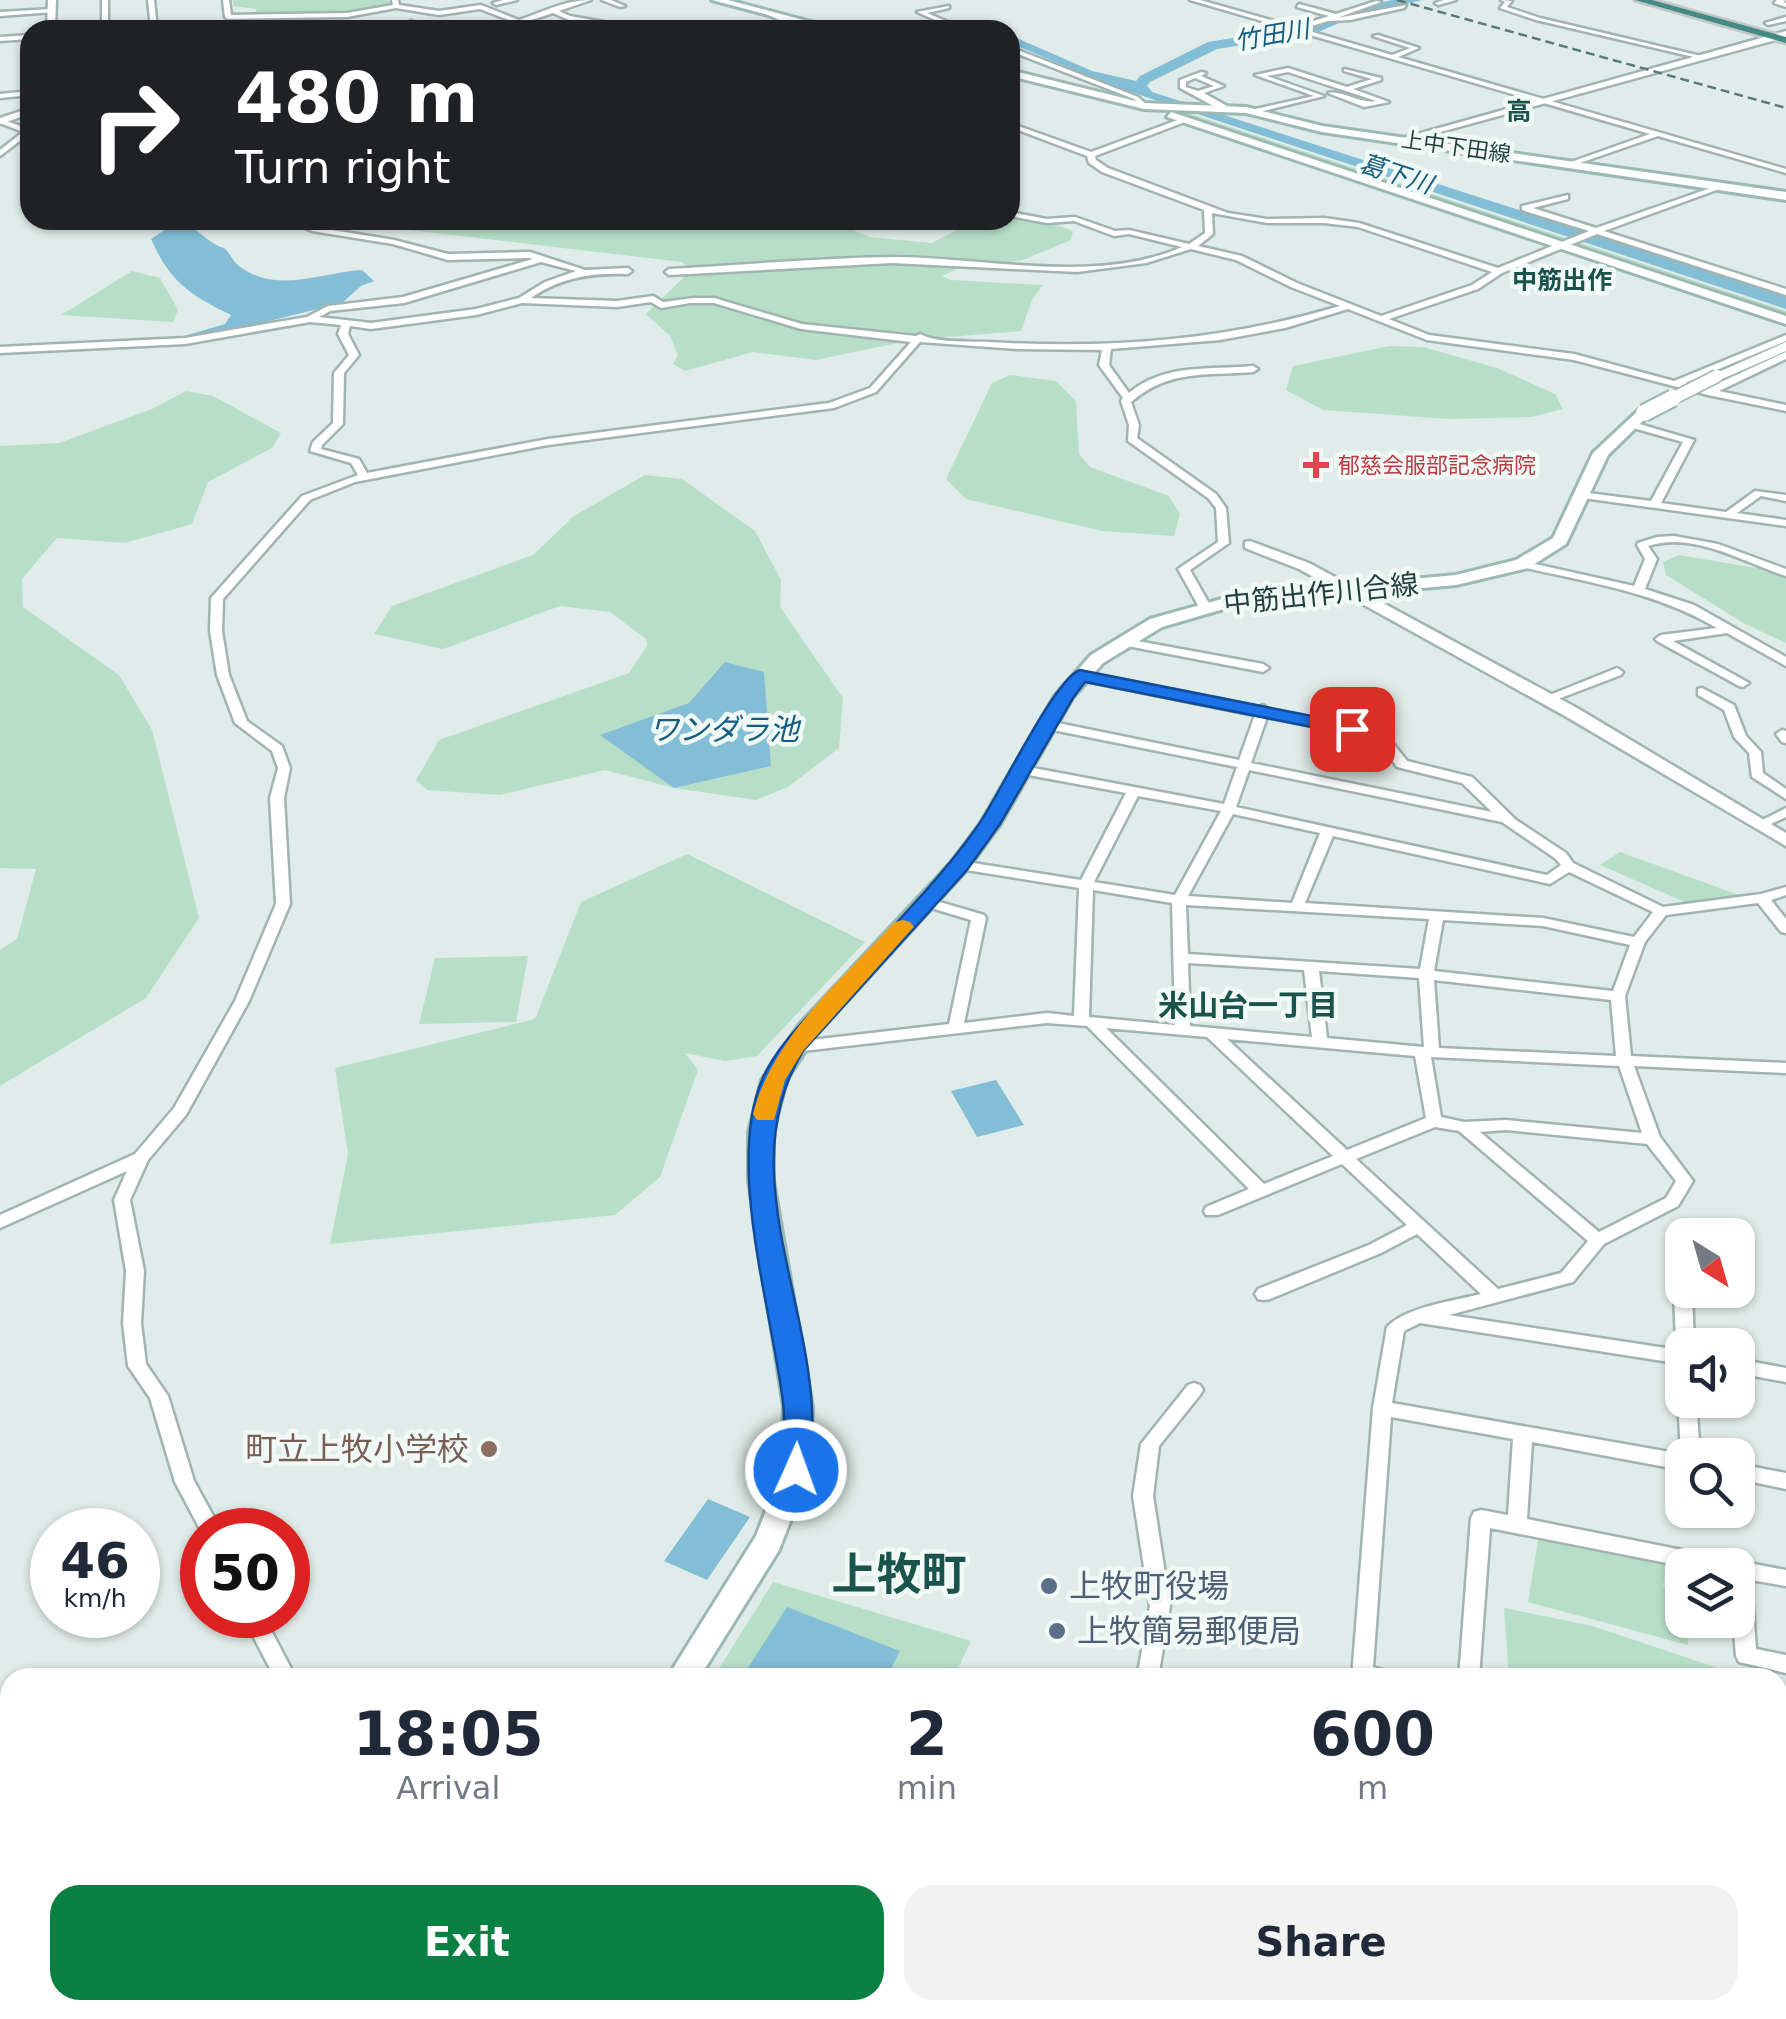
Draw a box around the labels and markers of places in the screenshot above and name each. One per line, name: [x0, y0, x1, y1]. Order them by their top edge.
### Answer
marker: 郁慈会服部記念病院: [1303, 452, 1329, 478]
place label: 郁慈会服部記念病院: [1338, 453, 1536, 478]
pin: [1310, 687, 1395, 772]
place label: 町立上牧小学校: [245, 1430, 469, 1468]
marker: 町立上牧小学校: [478, 1438, 500, 1460]
place label: 上牧町役場: [1069, 1567, 1229, 1605]
marker: 上牧町役場: [1038, 1575, 1060, 1597]
place label: 上牧簡易郵便局: [1077, 1612, 1301, 1650]
marker: 上牧簡易郵便局: [1046, 1620, 1068, 1642]

